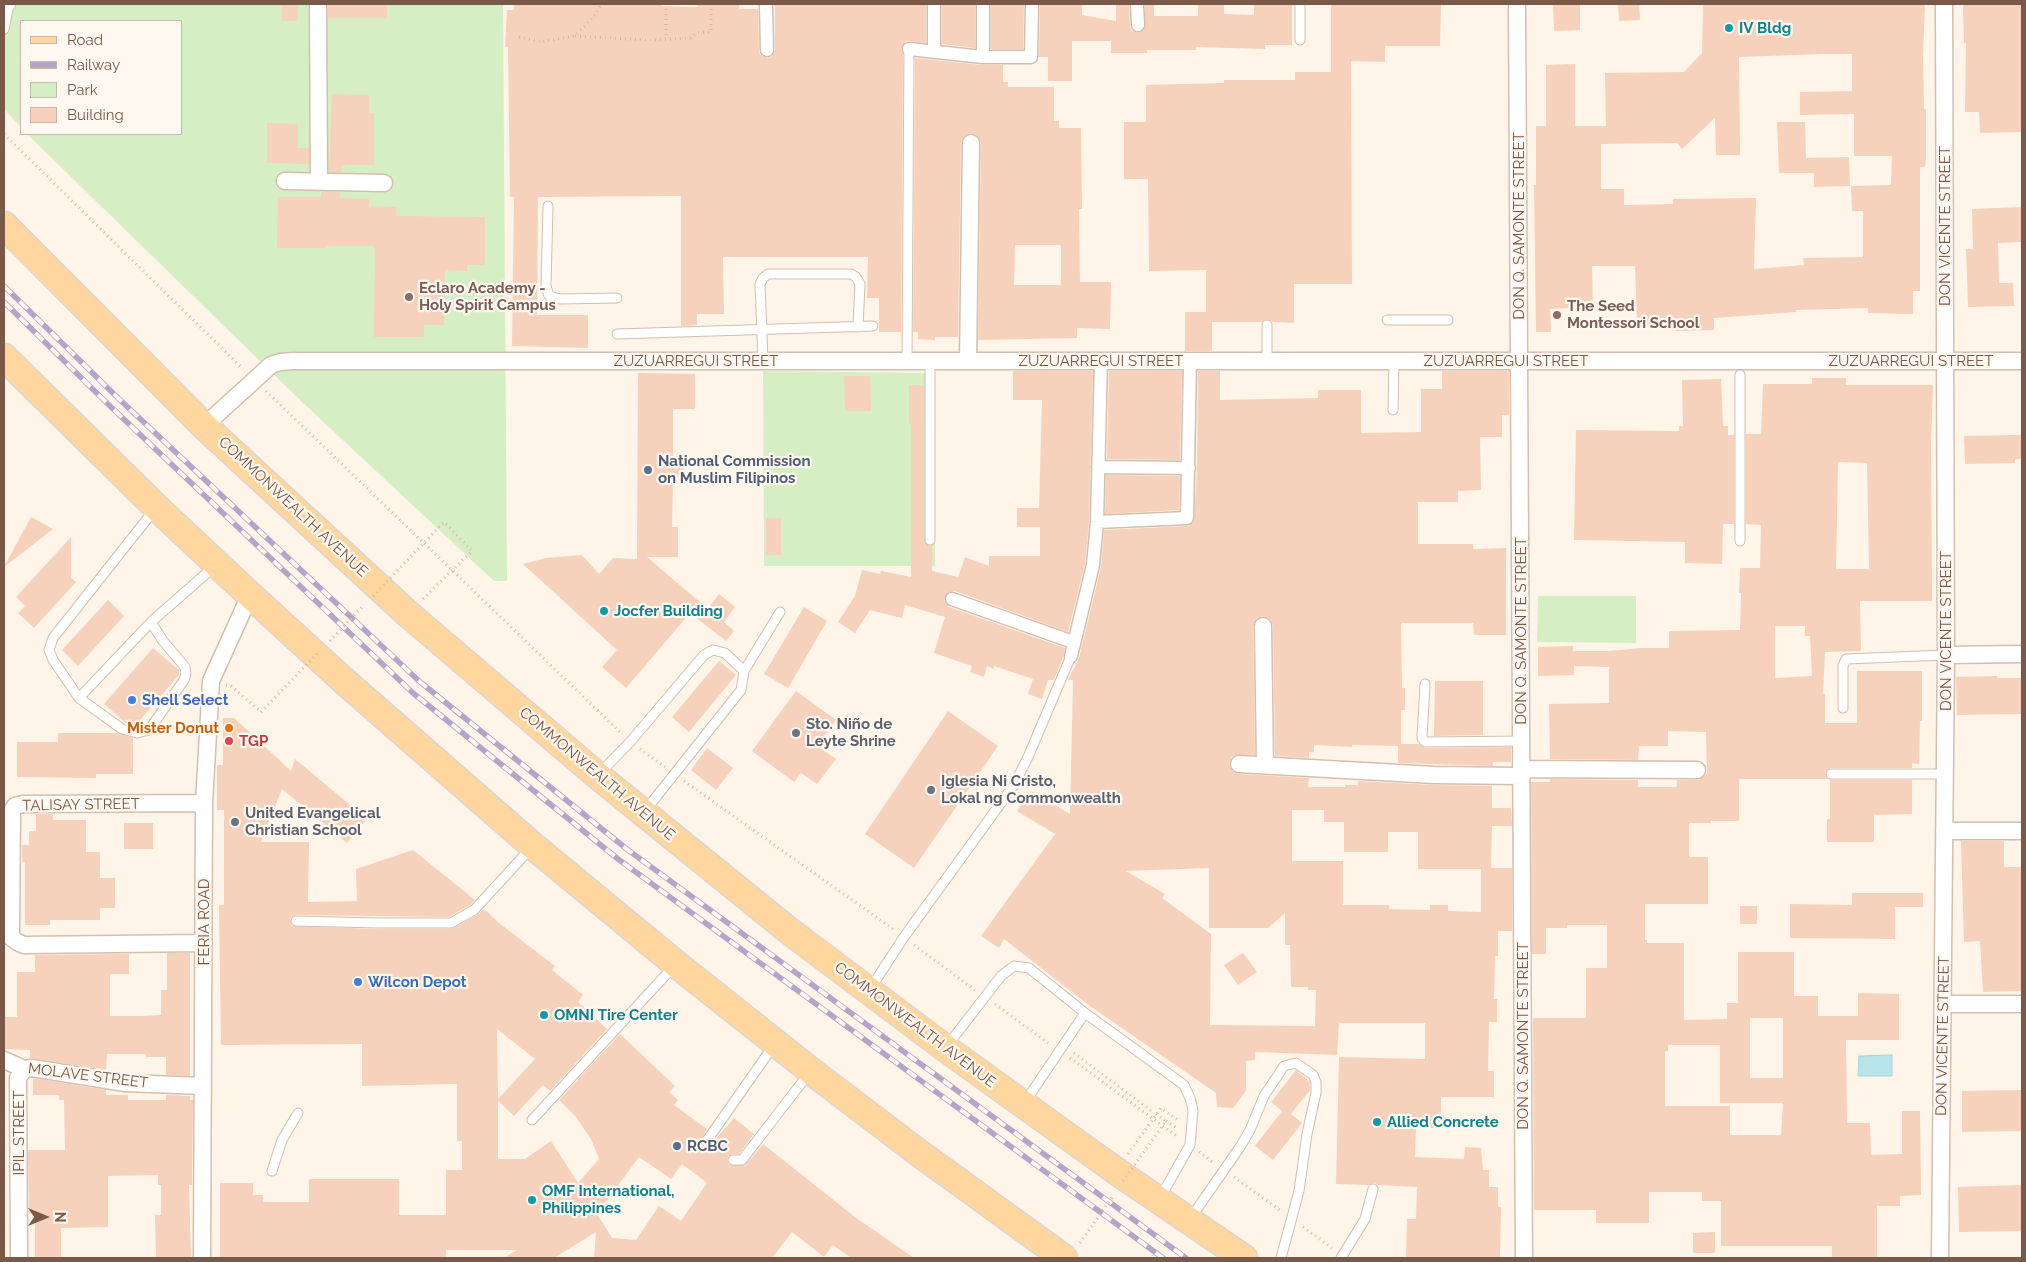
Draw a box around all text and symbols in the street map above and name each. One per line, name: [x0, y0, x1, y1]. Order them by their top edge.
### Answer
place label: IV Bldg: [1739, 19, 1791, 37]
legend: [20, 20, 182, 135]
marker: IV Bldg: [1723, 22, 1735, 34]
text: Road: [67, 31, 103, 49]
text: Railway: [67, 56, 120, 74]
text: Park: [67, 81, 98, 99]
text: Building: [67, 106, 124, 124]
street label: DON Q. SAMONTE STREET: [1510, 132, 1528, 320]
street label: DON VICENTE STREET: [1936, 146, 1954, 306]
place label: Eclaro Academy - Holy Spirit Campus: [419, 279, 556, 314]
marker: Eclaro Academy - Holy Spirit Campus: [403, 291, 415, 303]
place label: The Seed Montessori School: [1567, 297, 1699, 332]
marker: The Seed Montessori School: [1551, 309, 1563, 321]
street label: ZUZUARREGUI STREET: [614, 352, 778, 370]
street label: ZUZUARREGUI STREET: [1019, 352, 1183, 370]
street label: ZUZUARREGUI STREET: [1424, 352, 1588, 370]
street label: ZUZUARREGUI STREET: [1829, 352, 1993, 370]
street label: COMMONWEALTH AVENUE: [215, 433, 371, 581]
place label: National Commission on Muslim Filipinos: [658, 452, 810, 487]
marker: National Commission on Muslim Filipinos: [642, 464, 654, 476]
street label: DON Q. SAMONTE STREET: [1512, 537, 1530, 725]
street label: DON VICENTE STREET: [1937, 551, 1955, 711]
place label: Jocfer Building: [614, 602, 723, 620]
marker: Jocfer Building: [598, 605, 610, 617]
place label: Shell Select: [142, 691, 228, 709]
marker: Shell Select: [126, 694, 138, 706]
street label: COMMONWEALTH AVENUE: [516, 704, 678, 844]
place label: Sto. Niño de Leyte Shrine: [806, 715, 896, 750]
place label: Mister Donut: [127, 719, 219, 737]
marker: Mister Donut: [223, 722, 235, 734]
marker: Sto. Niño de Leyte Shrine: [790, 727, 802, 739]
place label: TGP: [239, 732, 268, 750]
marker: TGP: [223, 735, 235, 747]
place label: Iglesia Ni Cristo, Lokal ng Commonwealth: [941, 772, 1121, 807]
marker: Iglesia Ni Cristo, Lokal ng Commonwealth: [925, 784, 937, 796]
street label: TALISAY STREET: [22, 795, 140, 815]
place label: United Evangelical Christian School: [245, 804, 380, 839]
marker: United Evangelical Christian School: [229, 816, 241, 828]
street label: FERIA ROAD: [195, 879, 213, 965]
street label: DON Q. SAMONTE STREET: [1514, 942, 1532, 1130]
street label: DON VICENTE STREET: [1933, 956, 1953, 1116]
street label: COMMONWEALTH AVENUE: [831, 958, 999, 1092]
place label: Wilcon Depot: [368, 973, 466, 991]
marker: Wilcon Depot: [352, 976, 364, 988]
place label: OMNI Tire Center: [554, 1006, 678, 1024]
marker: OMNI Tire Center: [538, 1009, 550, 1021]
street label: MOLAVE STREET: [27, 1060, 149, 1092]
street label: IPIL STREET: [10, 1091, 28, 1175]
place label: Allied Concrete: [1387, 1113, 1499, 1131]
marker: Allied Concrete: [1371, 1116, 1383, 1128]
place label: RCBC: [687, 1137, 728, 1155]
marker: RCBC: [671, 1140, 683, 1152]
place label: OMF International, Philippines: [542, 1182, 674, 1217]
north arrow: [20, 1192, 70, 1242]
marker: OMF International, Philippines: [526, 1194, 538, 1206]
text: N: [52, 1212, 68, 1222]

